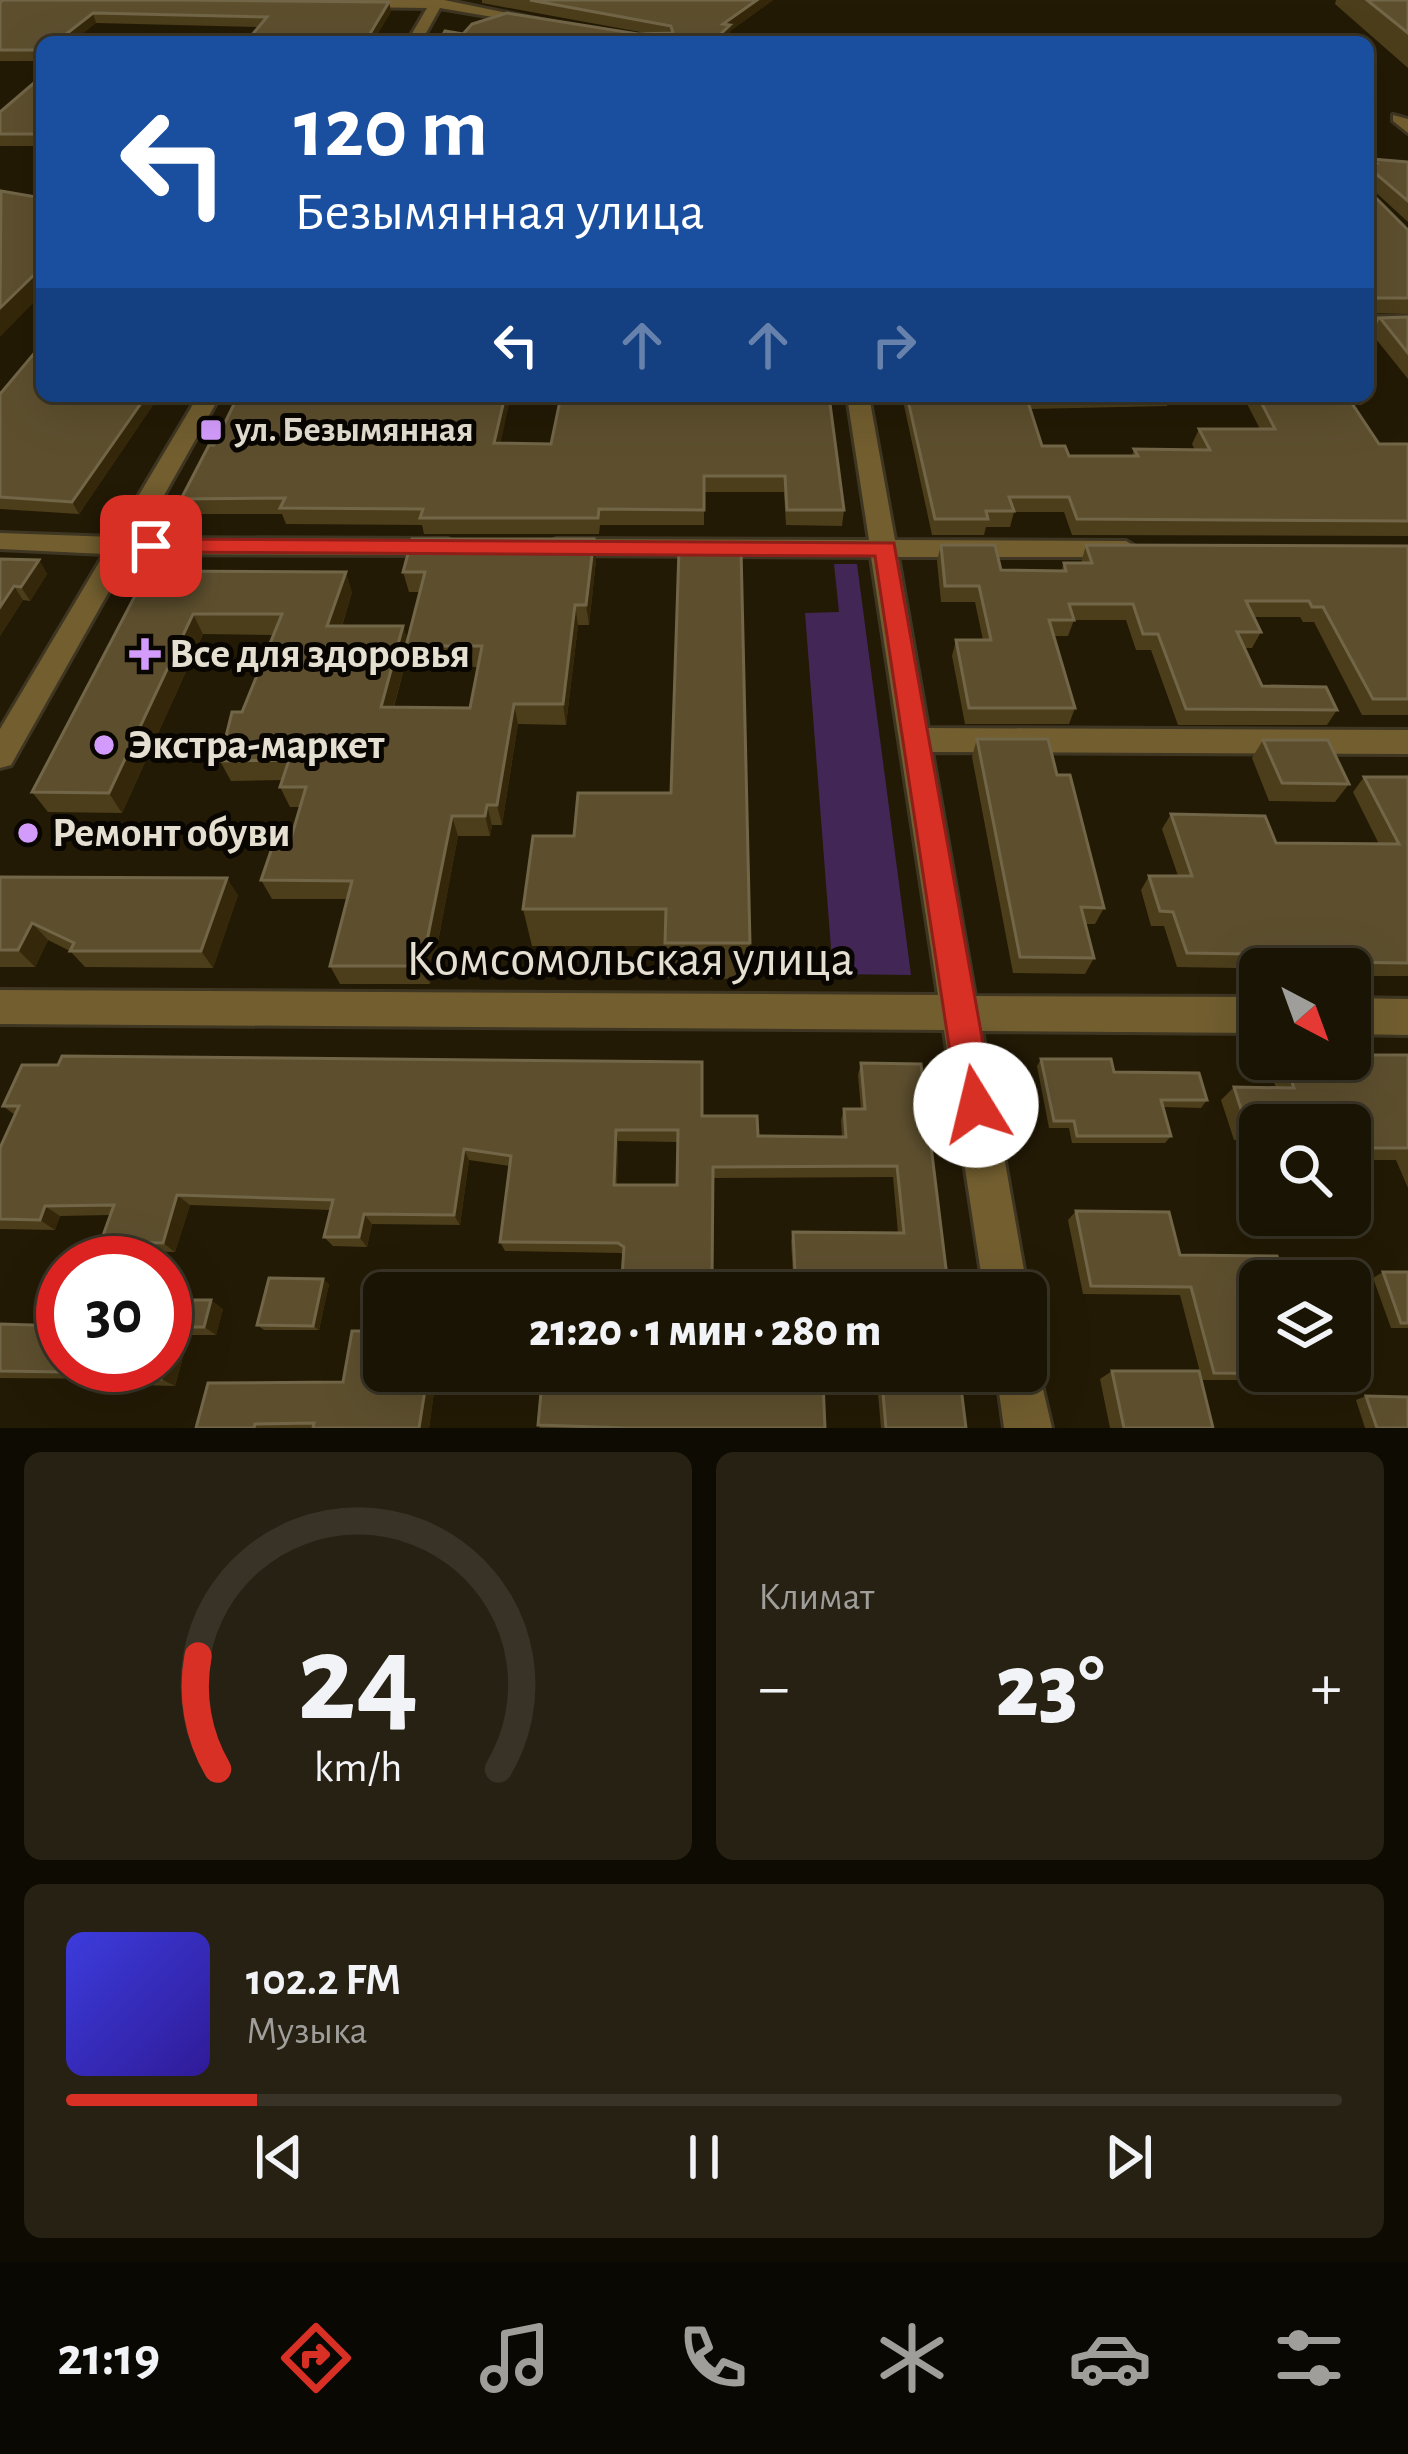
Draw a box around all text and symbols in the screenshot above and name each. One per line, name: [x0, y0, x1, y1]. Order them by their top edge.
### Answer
icon: left: [96, 84, 252, 240]
text: 120 m: [294, 88, 488, 172]
text: Безымянная улица: [294, 186, 705, 240]
icon: left: [483, 312, 549, 378]
icon: ahead: [609, 312, 675, 378]
icon: ahead: [735, 312, 801, 378]
icon: right: [861, 312, 927, 378]
place label: ул. Безымянная: [234, 412, 474, 448]
marker: ул. Безымянная: [198, 417, 224, 443]
pin: [100, 495, 202, 597]
icon: arrive: [118, 513, 184, 579]
place label: Все для здоровья: [169, 633, 470, 675]
marker: Все для здоровья: [132, 641, 158, 667]
place label: Экстра-маркет: [128, 724, 385, 766]
marker: Экстра-маркет: [91, 732, 117, 758]
place label: Ремонт обуви: [52, 812, 290, 854]
marker: Ремонт обуви: [15, 820, 41, 846]
street label: Комсомольская улица: [406, 934, 854, 985]
north arrow: [1239, 948, 1371, 1080]
map controls: [1239, 948, 1371, 1392]
position arrow: [913, 1042, 1039, 1168]
button: search: [1239, 1104, 1371, 1236]
speed limit sign: 30: [36, 1236, 192, 1392]
button: layers: [1239, 1260, 1371, 1392]
text: 21:20 · 1 мин · 280 m: [529, 1309, 881, 1354]
text: Климат: [758, 1578, 874, 1617]
text: 24: [297, 1618, 419, 1743]
text: 23°: [996, 1643, 1105, 1733]
text: −: [758, 1655, 790, 1721]
text: +: [1310, 1655, 1342, 1721]
text: km/h: [314, 1747, 402, 1790]
text: 102.2 FM: [246, 1958, 401, 2003]
text: Музыка: [246, 2012, 368, 2051]
icon: previous: [246, 2124, 312, 2190]
icon: pause: [671, 2124, 737, 2190]
icon: next: [1096, 2124, 1162, 2190]
icon: directions: [274, 2316, 358, 2400]
icon: music: [473, 2316, 557, 2400]
icon: phone: [671, 2316, 755, 2400]
icon: climate: [870, 2316, 954, 2400]
icon: car: [1068, 2316, 1152, 2400]
icon: filters: [1267, 2316, 1351, 2400]
text: 21:19: [57, 2331, 160, 2385]

